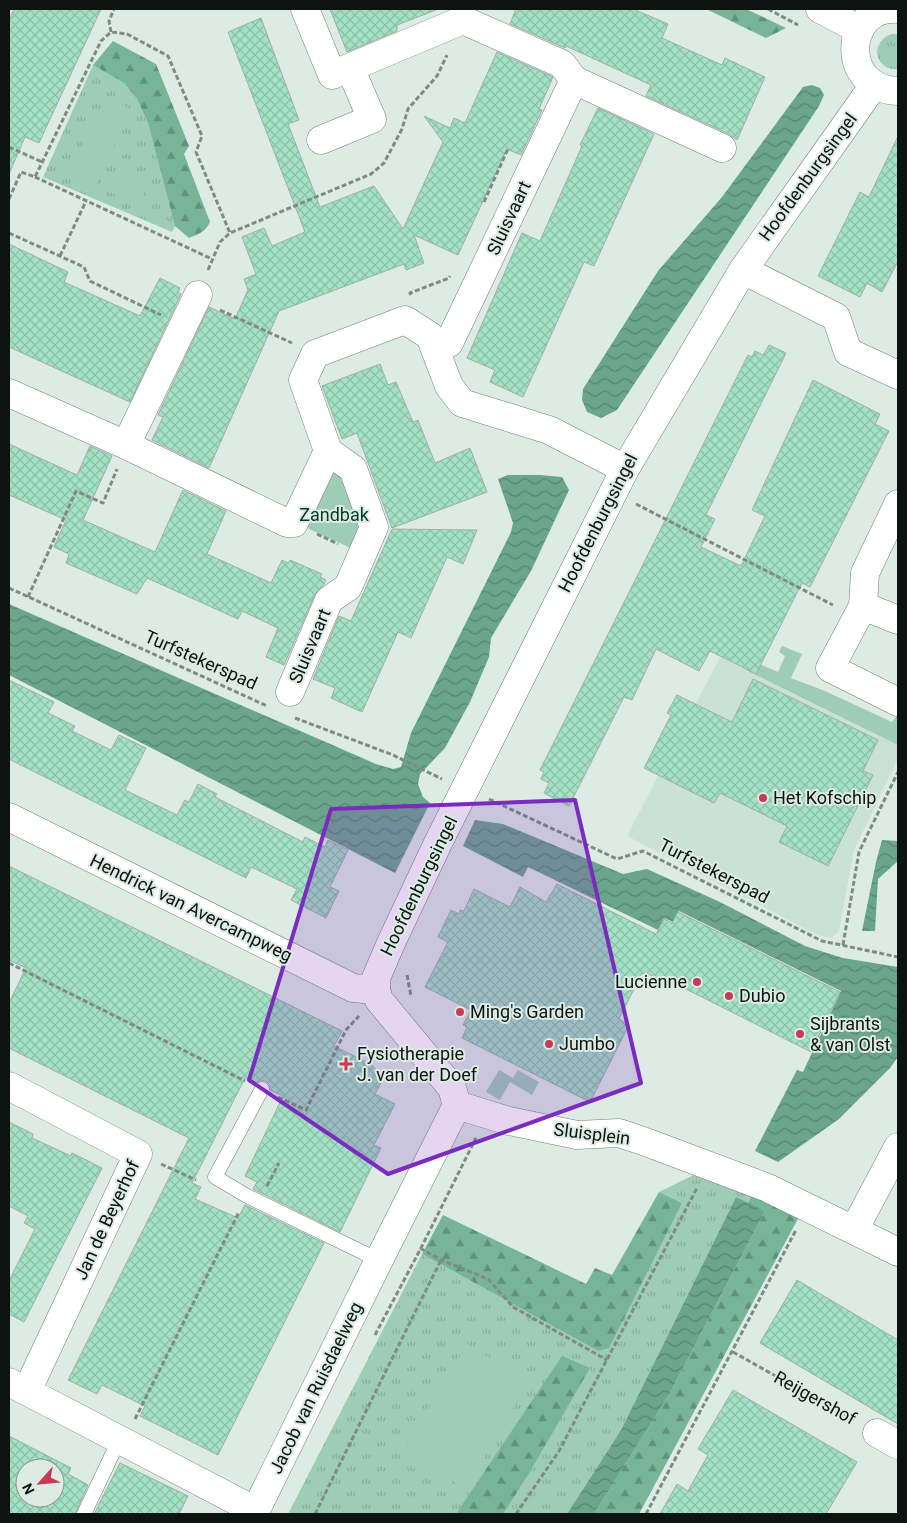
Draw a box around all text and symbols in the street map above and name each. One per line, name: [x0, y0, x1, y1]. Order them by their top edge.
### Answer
street label: Hoofdenburgsingel: [754, 109, 861, 245]
street label: Sluisvaart: [482, 177, 535, 258]
street label: Hoofdenburgsingel: [554, 450, 642, 596]
park label: Zandbak: [299, 504, 370, 525]
street label: Sluisvaart: [284, 605, 335, 686]
street label: Turfstekerspad: [142, 625, 261, 694]
place label: Het Kofschip: [773, 787, 876, 808]
marker: Het Kofschip: [757, 792, 769, 804]
street label: Hoofdenburgsingel: [376, 813, 461, 959]
street label: Turfstekerspad: [656, 834, 773, 907]
street label: Hendrick van Avercampweg: [87, 849, 296, 966]
place label: Lucienne: [615, 971, 687, 992]
marker: Lucienne: [691, 976, 703, 988]
place label: Dubio: [739, 985, 786, 1006]
marker: Dubio: [723, 990, 735, 1002]
place label: Ming's Garden: [470, 1001, 584, 1022]
marker: Ming's Garden: [454, 1006, 466, 1018]
place label: Sijbrants & van Olst: [810, 1013, 890, 1055]
marker: Sijbrants & van Olst: [794, 1028, 806, 1040]
place label: Jumbo: [559, 1033, 615, 1054]
marker: Jumbo: [543, 1038, 555, 1050]
place label: Fysiotherapie J. van der Doef: [357, 1043, 478, 1085]
marker: Fysiotherapie J. van der Doef: [339, 1057, 353, 1071]
street label: Sluisplein: [553, 1118, 632, 1149]
street label: Jan de Beyerhof: [70, 1156, 144, 1283]
street label: Jacob van Ruisdaelweg: [265, 1298, 366, 1477]
street label: Reijgershof: [770, 1366, 861, 1429]
north arrow: [15, 1458, 65, 1508]
text: N: [19, 1481, 38, 1497]

